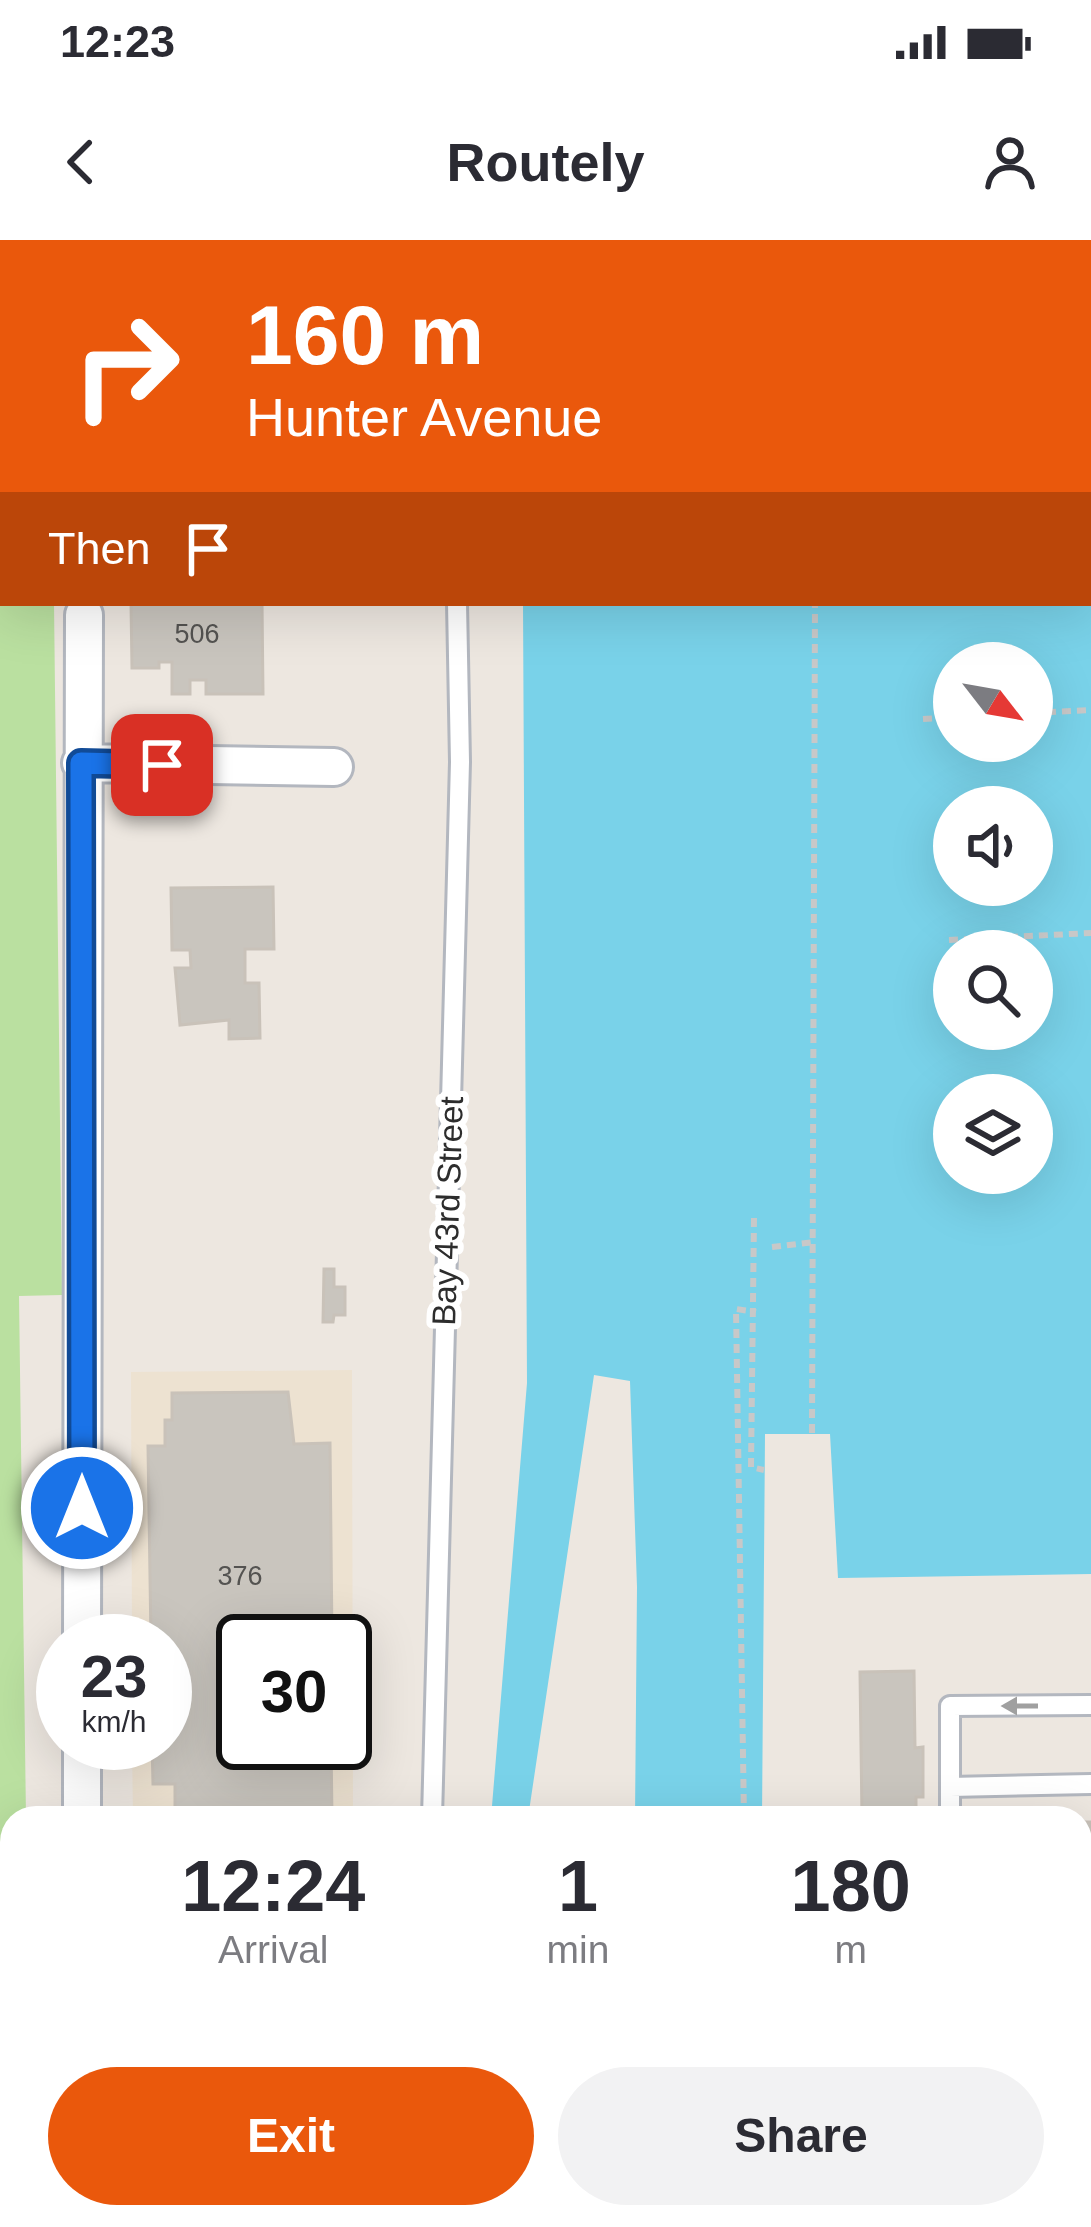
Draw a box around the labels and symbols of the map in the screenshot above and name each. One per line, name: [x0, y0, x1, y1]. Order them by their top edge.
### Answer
house number: 506: [174, 619, 220, 649]
north arrow: [933, 642, 1053, 762]
pin: [111, 714, 213, 816]
street label: Bay 43rd Street: [425, 1096, 470, 1326]
position arrow: [19, 1445, 145, 1571]
house number: 376: [217, 1561, 263, 1591]
speed limit sign: 30: [216, 1614, 372, 1770]
one-way arrow: [1000, 1696, 1038, 1716]

